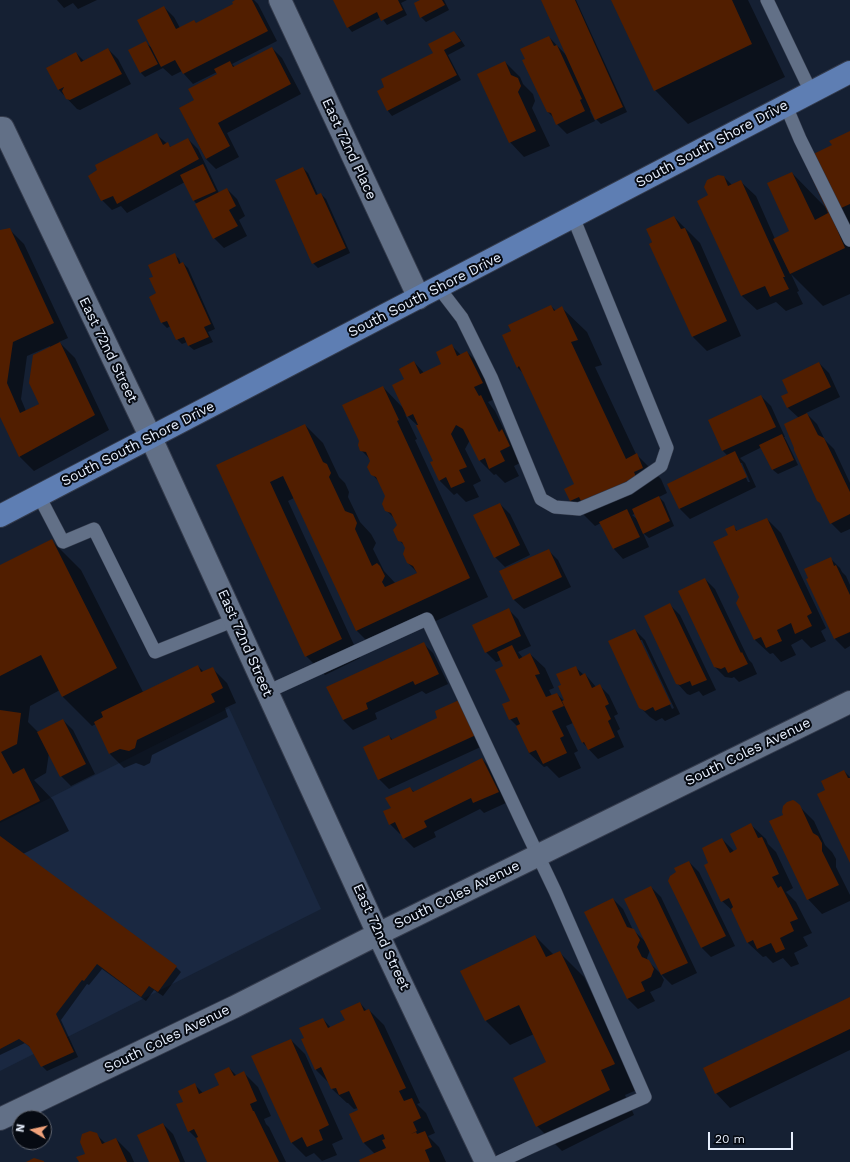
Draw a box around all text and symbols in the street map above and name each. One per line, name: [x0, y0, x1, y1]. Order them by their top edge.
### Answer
street label: East 72nd Place: [318, 96, 380, 202]
street label: South South Shore Drive: [633, 97, 791, 191]
street label: South South Shore Drive: [346, 249, 504, 341]
street label: East 72nd Street: [75, 295, 141, 405]
street label: South South Shore Drive: [59, 398, 217, 490]
street label: East 72nd Street: [214, 587, 276, 699]
street label: South Coles Avenue: [683, 714, 813, 790]
street label: South Coles Avenue: [392, 857, 522, 933]
street label: East 72nd Street: [349, 881, 413, 993]
street label: South Coles Avenue: [102, 1001, 232, 1077]
north arrow: [12, 1110, 52, 1150]
text: N: [14, 1123, 28, 1133]
scale bar: [710, 1124, 795, 1150]
text: 20 m: [715, 1132, 745, 1146]

